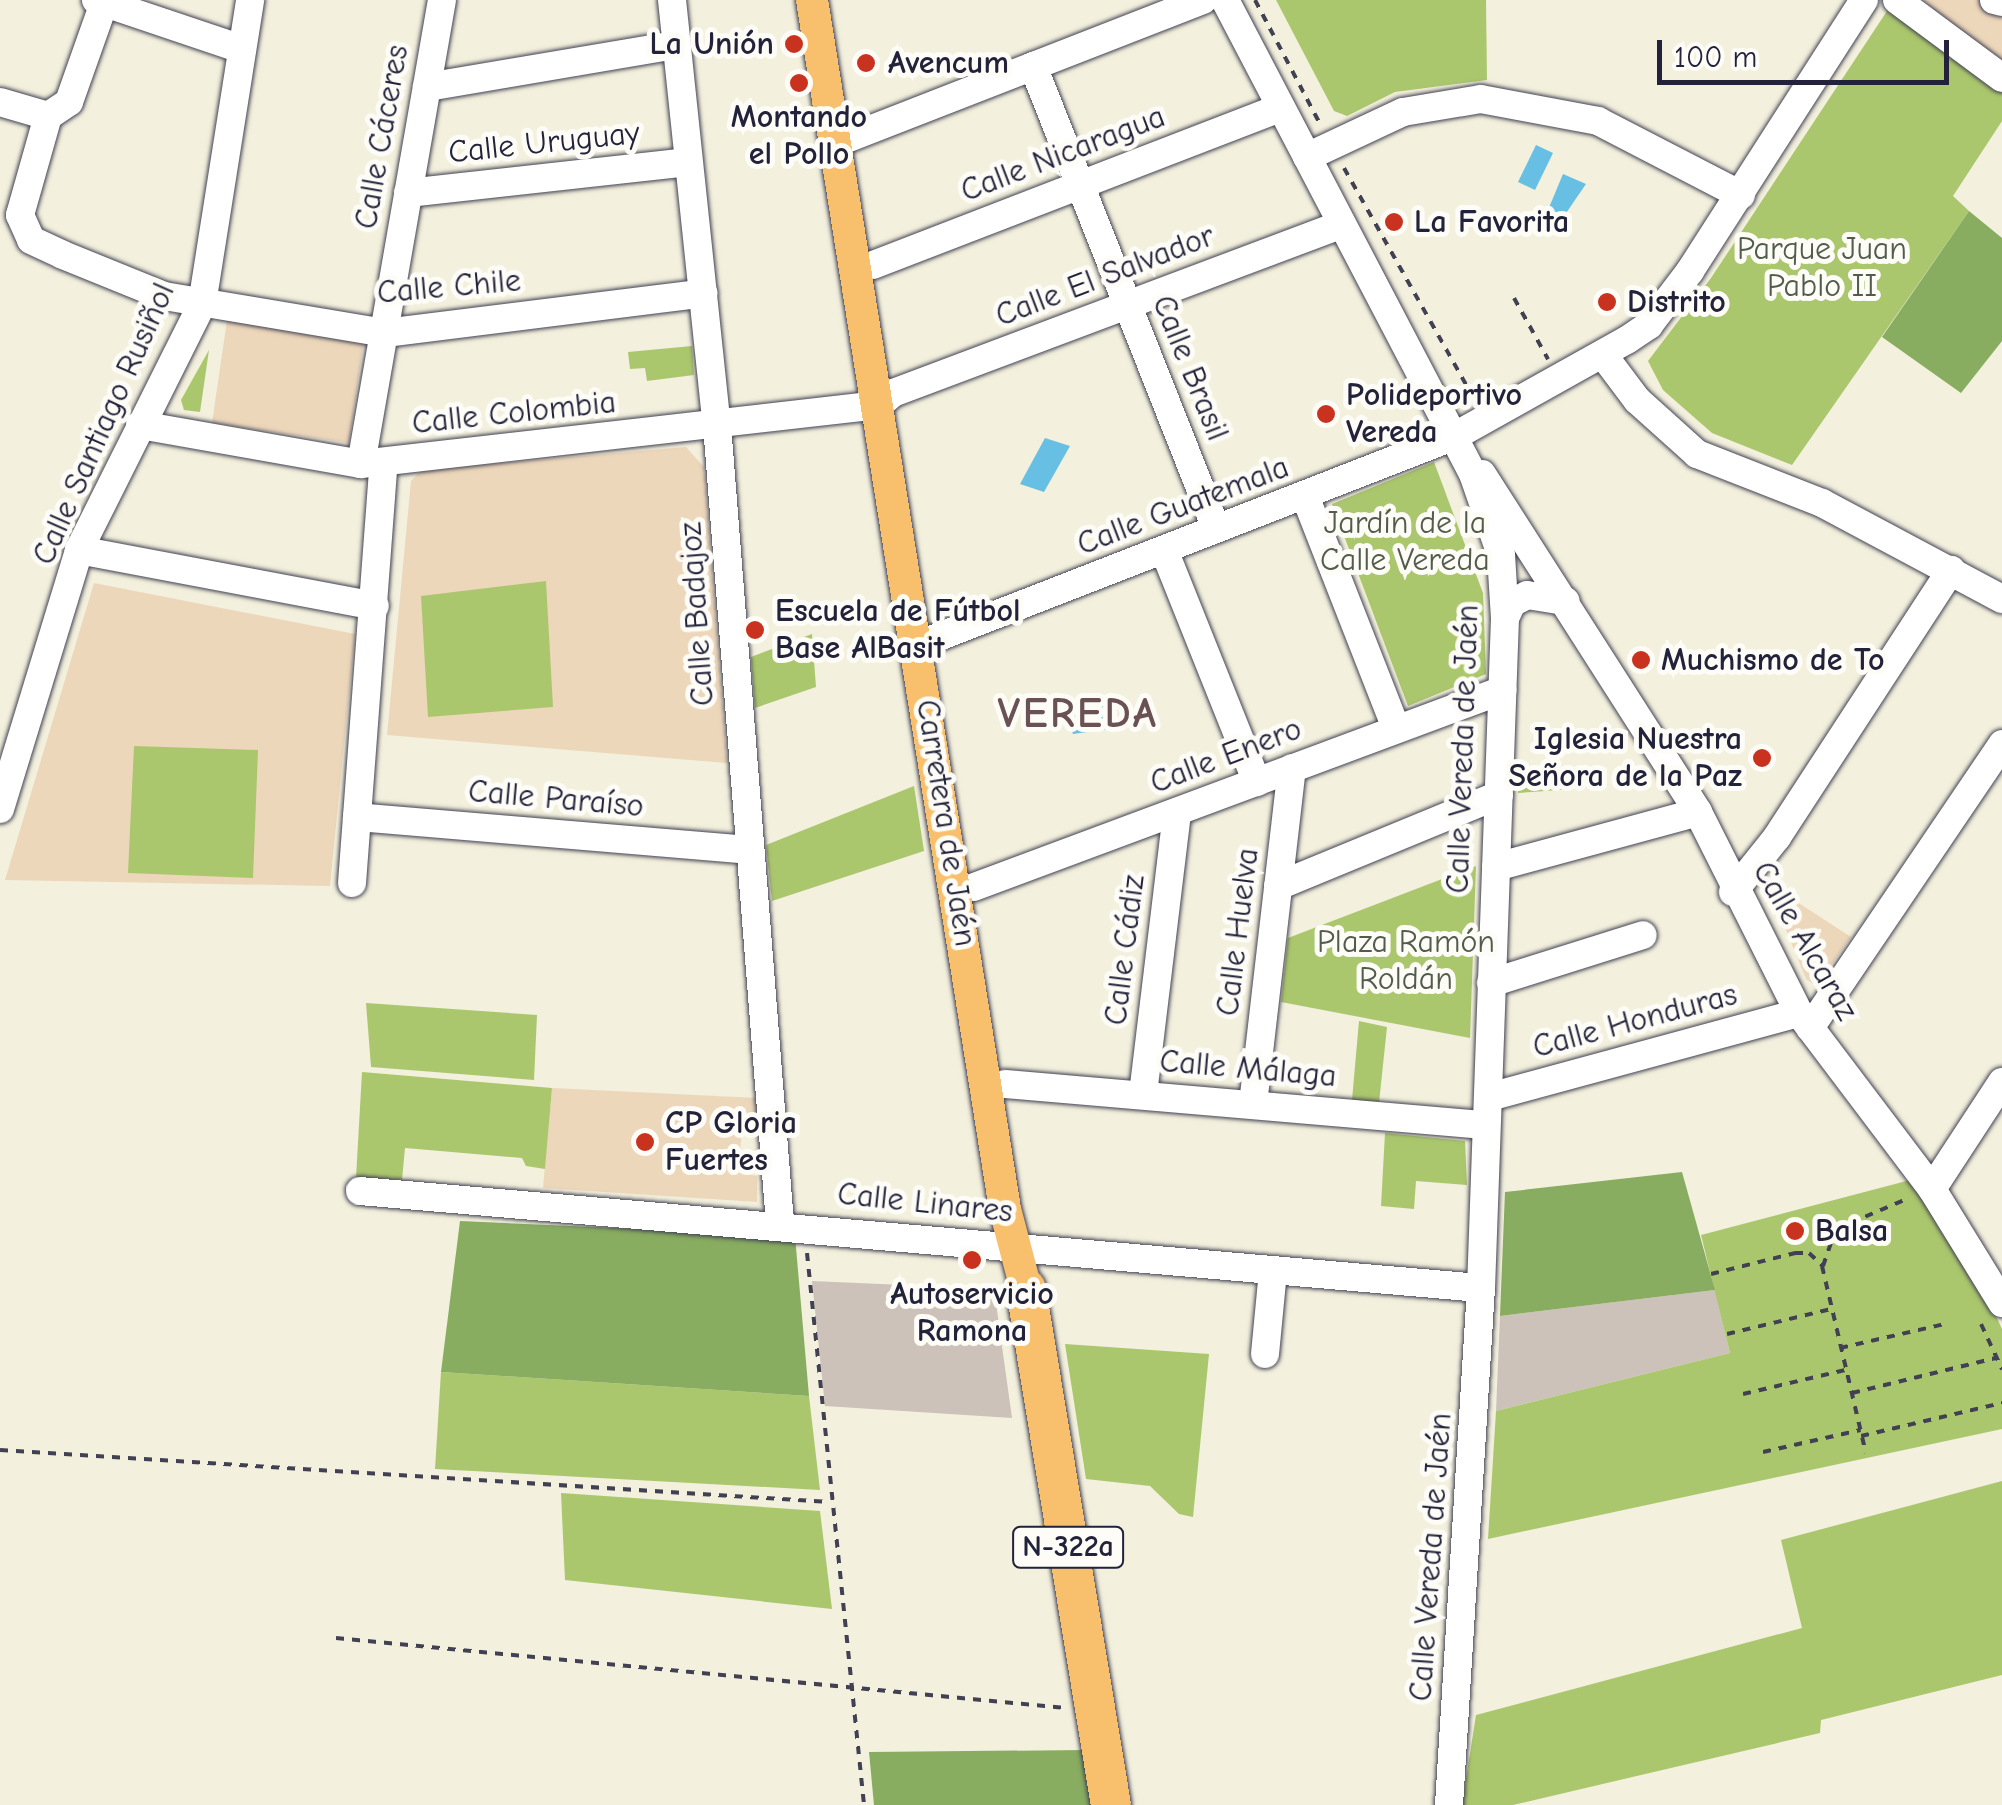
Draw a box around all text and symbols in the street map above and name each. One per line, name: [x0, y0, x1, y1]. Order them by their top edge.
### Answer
scale bar: [1662, 20, 1954, 82]
place label: La Unión: [649, 25, 774, 63]
marker: La Unión: [783, 33, 805, 55]
text: 100 m: [1674, 40, 1757, 75]
street label: Calle Cáceres: [347, 42, 417, 232]
place label: Avencum: [888, 44, 1009, 82]
marker: Avencum: [853, 50, 879, 76]
marker: Montando el Pollo: [788, 72, 810, 94]
street label: Calle Nicaragua: [955, 97, 1171, 211]
place label: Montando el Pollo: [731, 99, 867, 174]
street label: Calle Uruguay: [446, 114, 642, 172]
place label: La Favorita: [1414, 203, 1569, 241]
marker: La Favorita: [1383, 211, 1405, 233]
street label: Calle El Salvador: [990, 217, 1220, 335]
park label: Parque Juan Pablo II: [1737, 231, 1907, 306]
street label: Calle Chile: [376, 262, 522, 312]
street label: Calle Santiago Rusiñol: [25, 277, 183, 571]
place label: Distrito: [1627, 283, 1726, 321]
street label: Calle Brasil: [1144, 290, 1236, 446]
marker: Distrito: [1596, 291, 1618, 313]
place label: Polideportivo Vereda: [1346, 377, 1522, 452]
street label: Calle Colombia: [410, 383, 618, 443]
marker: Polideportivo Vereda: [1315, 403, 1337, 425]
street label: Calle Guatemala: [1072, 448, 1294, 564]
park label: Jardín de la Calle Vereda: [1320, 505, 1490, 580]
street label: Calle Badajoz: [671, 521, 723, 707]
place label: Escuela de Fútbol Base AlBasit: [775, 593, 1020, 668]
street label: Calle Vereda de Jaén: [1439, 604, 1487, 894]
marker: Escuela de Fútbol Base AlBasit: [744, 619, 766, 641]
place label: Muchismo de To: [1661, 641, 1885, 679]
marker: Muchismo de To: [1630, 649, 1652, 671]
district label: VEREDA: [998, 689, 1158, 739]
street label: Carretera de Jaén: [908, 697, 984, 949]
street label: Calle Enero: [1145, 710, 1307, 802]
place label: Iglesia Nuestra Señora de la Paz: [1509, 721, 1742, 796]
marker: Iglesia Nuestra Señora de la Paz: [1751, 747, 1773, 769]
street label: Calle Paraíso: [467, 772, 645, 826]
street label: Calle Huelva: [1209, 846, 1267, 1018]
street label: Calle Alcaraz: [1744, 855, 1866, 1027]
street label: Calle Cádiz: [1097, 873, 1153, 1027]
park label: Plaza Ramón Roldán: [1317, 924, 1495, 999]
street label: Calle Honduras: [1529, 975, 1741, 1067]
street label: Calle Málaga: [1158, 1042, 1338, 1096]
place label: CP Gloria Fuertes: [665, 1105, 797, 1180]
marker: CP Gloria Fuertes: [634, 1131, 656, 1153]
street label: Calle Linares: [836, 1175, 1014, 1231]
place label: Balsa: [1815, 1212, 1888, 1250]
marker: Balsa: [1784, 1220, 1806, 1242]
marker: Autoservicio Ramona: [961, 1249, 983, 1271]
place label: Autoservicio Ramona: [890, 1276, 1054, 1351]
street label: Calle Vereda de Jaén: [1402, 1412, 1460, 1702]
road number: N-322a: [1010, 1522, 1126, 1572]

